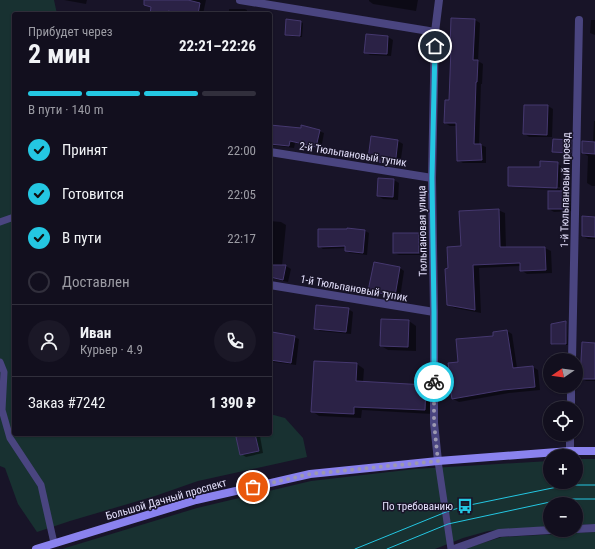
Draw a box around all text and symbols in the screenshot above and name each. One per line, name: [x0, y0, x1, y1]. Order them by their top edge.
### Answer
text: Прибудет через: [28, 24, 113, 39]
pin: [418, 29, 452, 63]
icon: home: [424, 35, 446, 57]
text: 22:21–22:26: [179, 37, 256, 55]
text: 2 мин: [28, 39, 90, 69]
text: В пути · 140 m: [28, 102, 103, 117]
street label: 1-й Тюльпановый проезд: [558, 132, 573, 248]
icon: check: [28, 139, 50, 161]
street label: 2-й Тюльпановый тупик: [298, 140, 408, 170]
text: Принят: [62, 141, 108, 159]
text: 22:00: [227, 143, 256, 158]
icon: check: [28, 183, 50, 205]
text: Готовится: [62, 185, 124, 203]
street label: Тюльпановая улица: [415, 185, 430, 277]
text: 22:05: [227, 187, 256, 202]
icon: check: [28, 227, 50, 249]
text: В пути: [62, 229, 102, 247]
text: 22:17: [227, 231, 256, 246]
text: Доставлен: [62, 273, 130, 291]
street label: 1-й Тюльпановый тупик: [299, 273, 409, 304]
button: person: [28, 320, 70, 362]
button: phone: [214, 320, 256, 362]
text: Иван: [80, 324, 111, 342]
text: Курьер · 4.9: [80, 342, 143, 357]
north arrow: [543, 353, 583, 393]
map controls: [543, 353, 583, 537]
courier: [414, 362, 454, 402]
icon: bike: [423, 371, 445, 393]
text: Заказ #7242: [28, 394, 105, 412]
text: 1 390 ₽: [209, 394, 256, 412]
button: locate: [543, 401, 583, 441]
button: +: [543, 449, 583, 489]
pin: [236, 470, 270, 504]
street label: Большой Дачный проспект: [104, 476, 228, 523]
icon: bag: [242, 476, 264, 498]
bus stop icon: По требованию: [456, 497, 474, 515]
button: −: [543, 497, 583, 537]
place label: По требованию: [382, 500, 453, 513]

